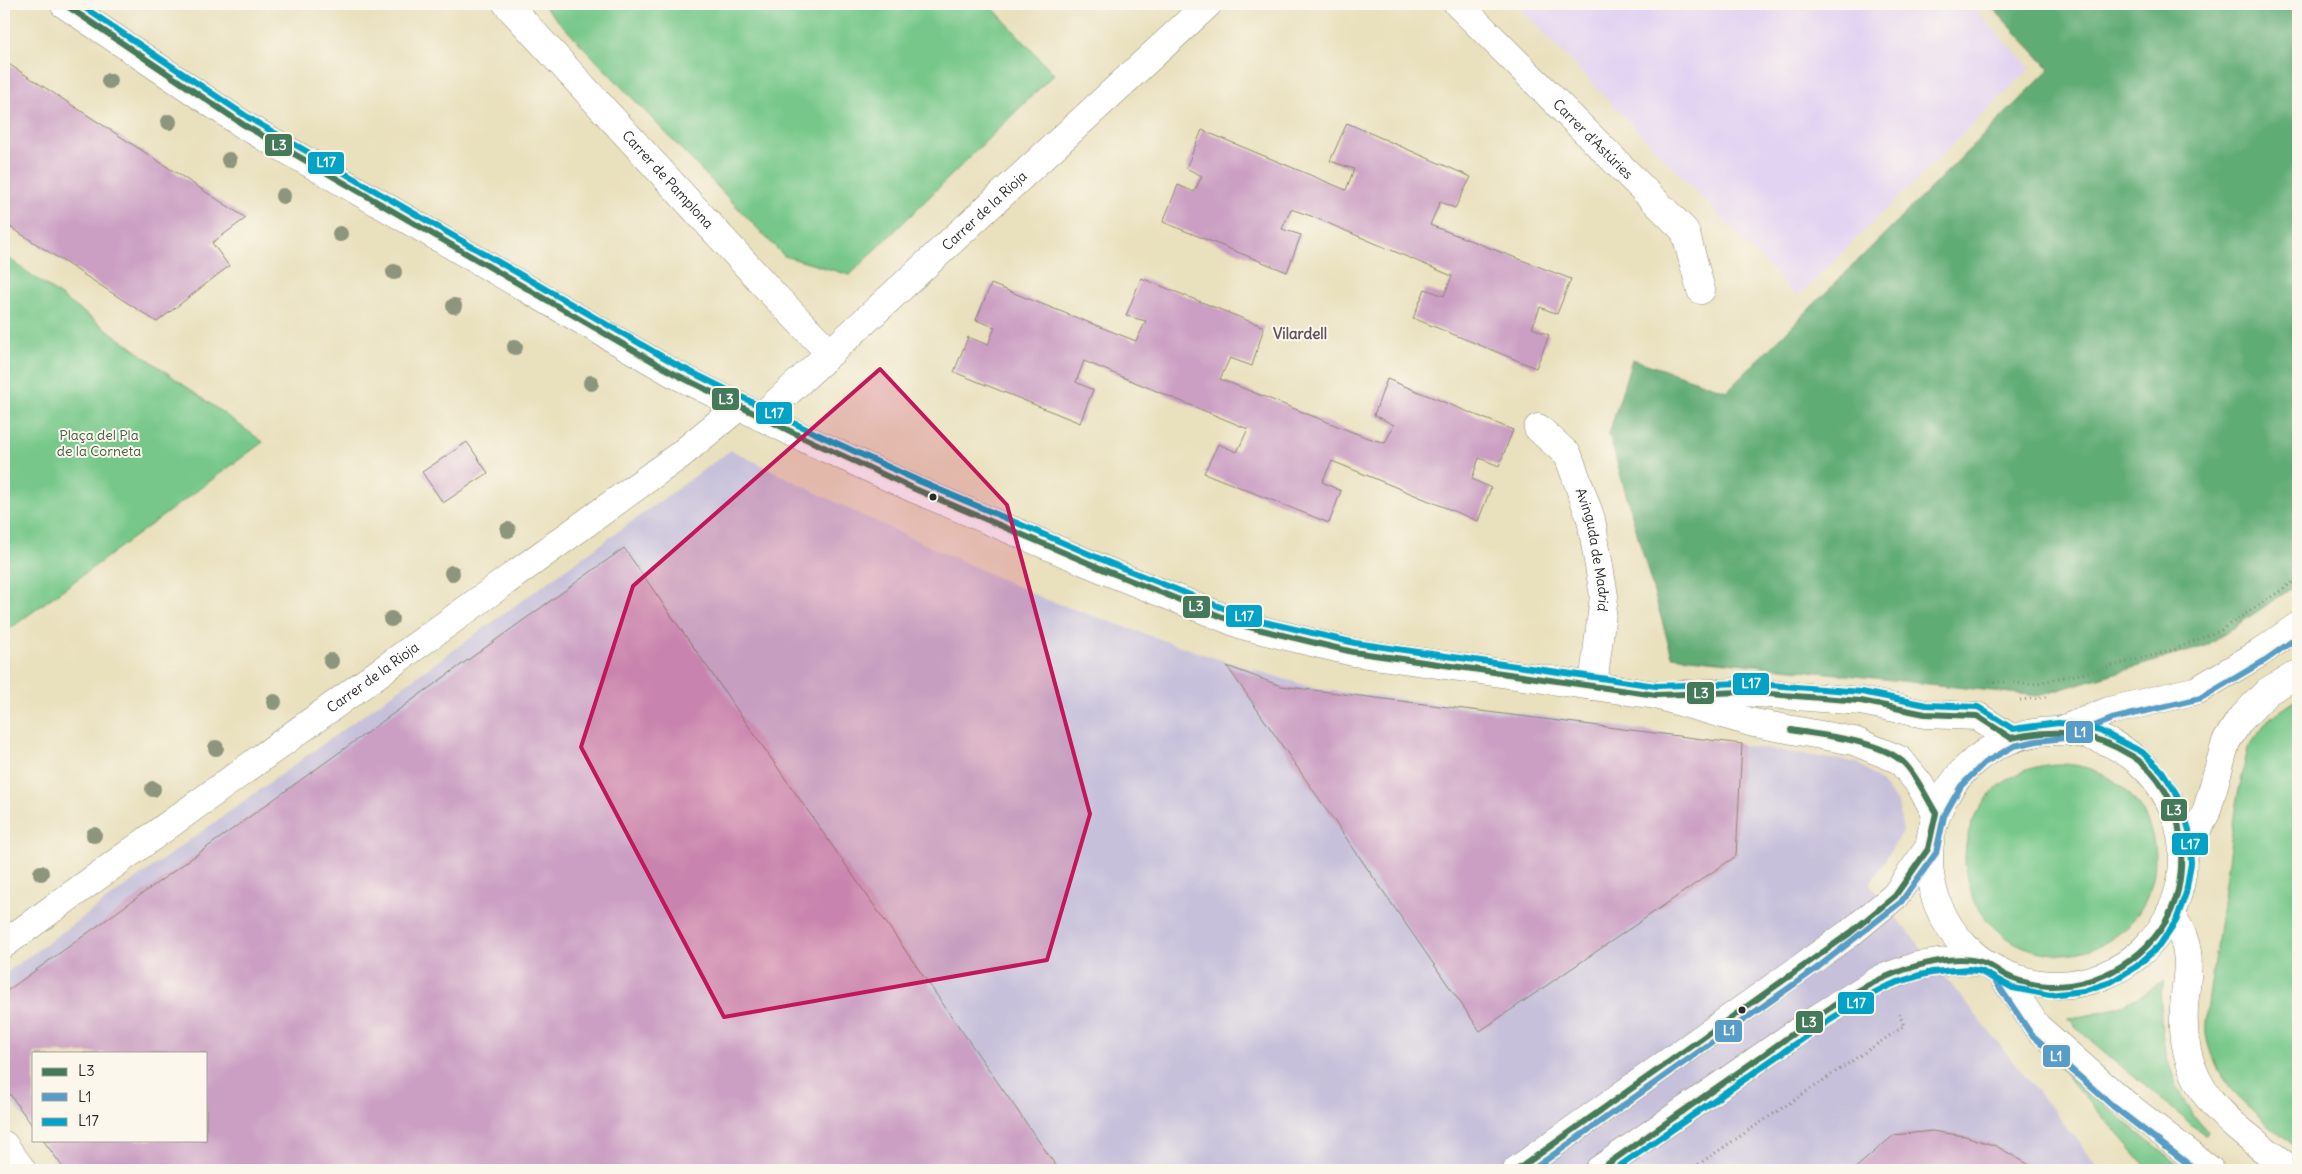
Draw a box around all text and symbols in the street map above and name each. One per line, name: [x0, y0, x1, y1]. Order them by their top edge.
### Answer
street label: Carrer d'Astúries: [1549, 95, 1637, 183]
street label: Carrer de Pamplona: [618, 126, 717, 232]
line badge: L3: [264, 133, 293, 157]
text: L3: [271, 136, 287, 154]
line badge: L17: [307, 151, 345, 175]
text: L17: [316, 153, 336, 171]
street label: Carrer de la Rioja: [938, 167, 1031, 254]
district label: Vilardell: [1273, 324, 1327, 343]
line badge: L3: [711, 387, 740, 411]
text: L3: [718, 390, 734, 408]
line badge: L17: [755, 401, 793, 425]
text: L17: [764, 404, 784, 422]
park label: Plaça del Pla de la Corneta: [57, 426, 141, 460]
street label: Avinguda de Madrid: [1572, 485, 1613, 613]
unlabelled marker: [928, 492, 938, 502]
line badge: L3: [1182, 595, 1211, 619]
text: L3: [1188, 597, 1204, 615]
line badge: L17: [1225, 604, 1263, 628]
text: L17: [1234, 607, 1254, 625]
street label: Carrer de la Rioja: [323, 638, 422, 717]
line badge: L17: [1732, 672, 1770, 696]
text: L17: [1741, 674, 1761, 692]
line badge: L3: [1686, 681, 1715, 705]
text: L3: [1693, 684, 1709, 702]
line badge: L1: [2065, 720, 2094, 744]
text: L1: [2074, 723, 2086, 741]
line badge: L3: [2160, 798, 2188, 822]
text: L3: [2166, 801, 2182, 819]
line badge: L17: [2171, 832, 2209, 856]
text: L17: [2180, 835, 2200, 853]
line badge: L17: [1837, 991, 1875, 1015]
text: L17: [1846, 994, 1866, 1012]
unlabelled marker: [1737, 1005, 1747, 1015]
line badge: L3: [1795, 1010, 1824, 1034]
text: L3: [1801, 1013, 1817, 1031]
line badge: L1: [1714, 1019, 1743, 1043]
text: L1: [1723, 1021, 1735, 1039]
line badge: L1: [2042, 1044, 2071, 1068]
text: L1: [2050, 1047, 2062, 1065]
legend: [32, 1052, 208, 1142]
text: L3: [78, 1061, 95, 1080]
text: L1: [78, 1087, 92, 1106]
text: L17: [78, 1111, 99, 1130]

